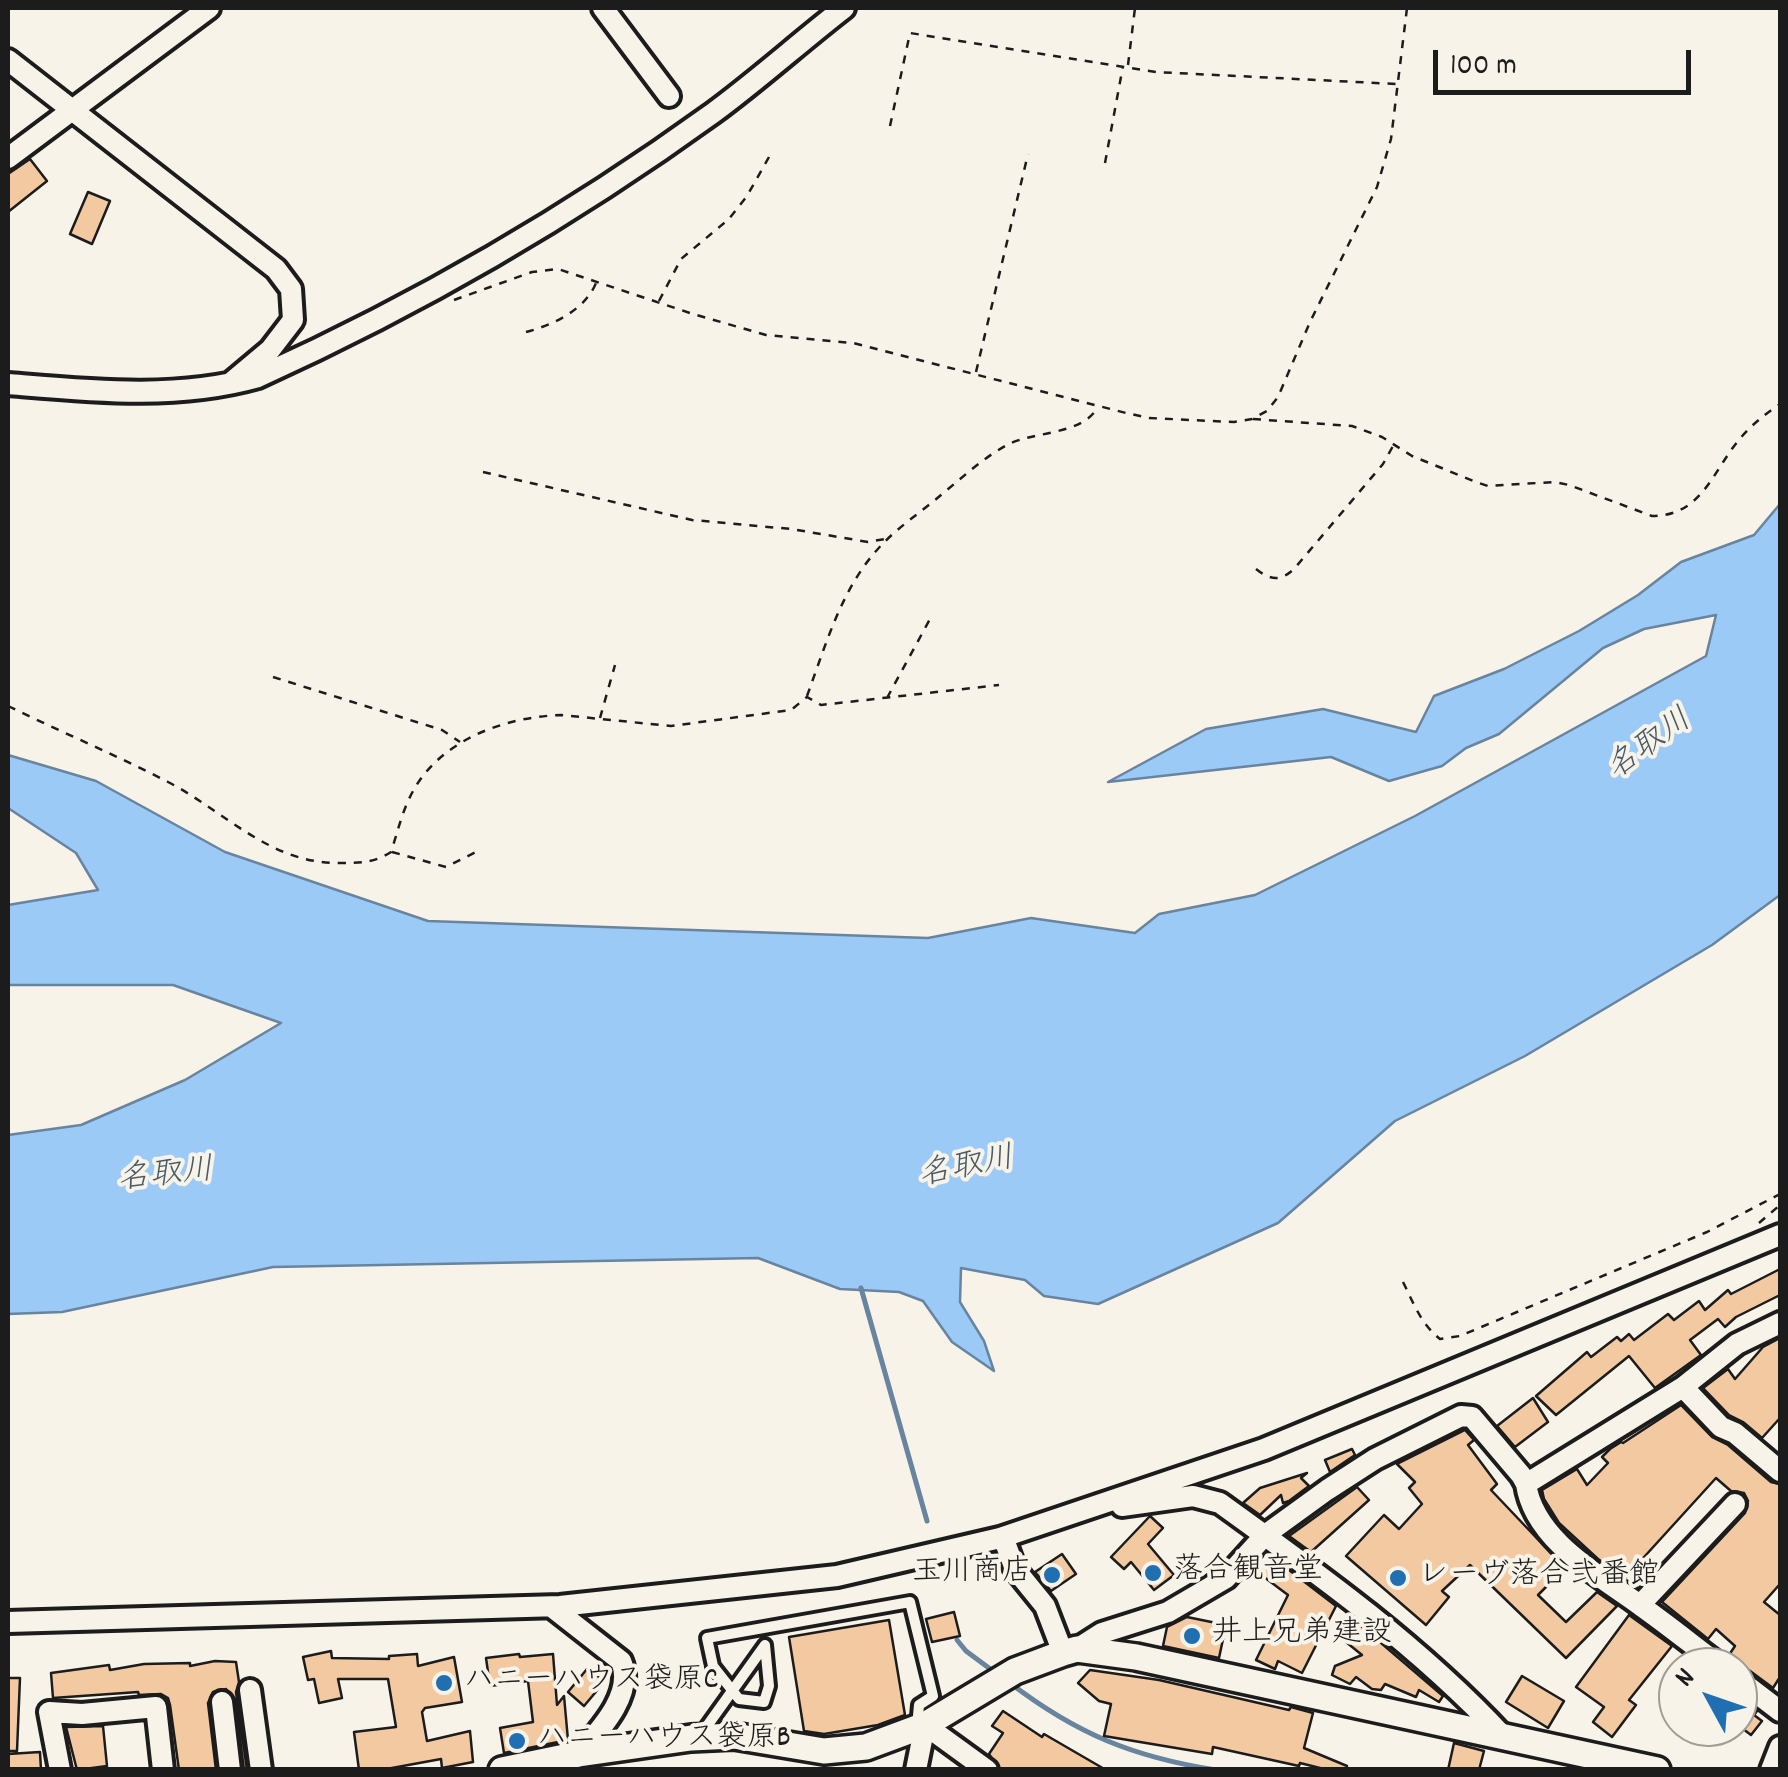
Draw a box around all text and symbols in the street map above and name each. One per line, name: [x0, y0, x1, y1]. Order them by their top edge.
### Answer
scale bar: [1438, 30, 1696, 92]
text: 100 m: [1450, 46, 1517, 89]
water label: 名取川: [1601, 703, 1701, 791]
water label: 名取川: [916, 1142, 1018, 1198]
water label: 名取川: [116, 1154, 216, 1202]
place label: 落合観音堂: [1173, 1555, 1323, 1591]
place label: 玉川商店: [912, 1557, 1032, 1593]
place label: レーヴ落合弐番館: [1418, 1560, 1659, 1596]
marker: 落合観音堂: [1142, 1562, 1164, 1584]
marker: 玉川商店: [1041, 1564, 1063, 1586]
marker: レーヴ落合弐番館: [1387, 1567, 1409, 1589]
place label: 井上兄弟建設: [1212, 1618, 1392, 1654]
marker: 井上兄弟建設: [1181, 1625, 1203, 1647]
north arrow: [1658, 1647, 1758, 1747]
text: N: [1667, 1661, 1706, 1697]
place label: ハニーハウス袋原C: [464, 1665, 718, 1701]
marker: ハニーハウス袋原C: [433, 1672, 455, 1694]
place label: ハニーハウス袋原B: [537, 1723, 791, 1759]
marker: ハニーハウス袋原B: [506, 1730, 528, 1752]

